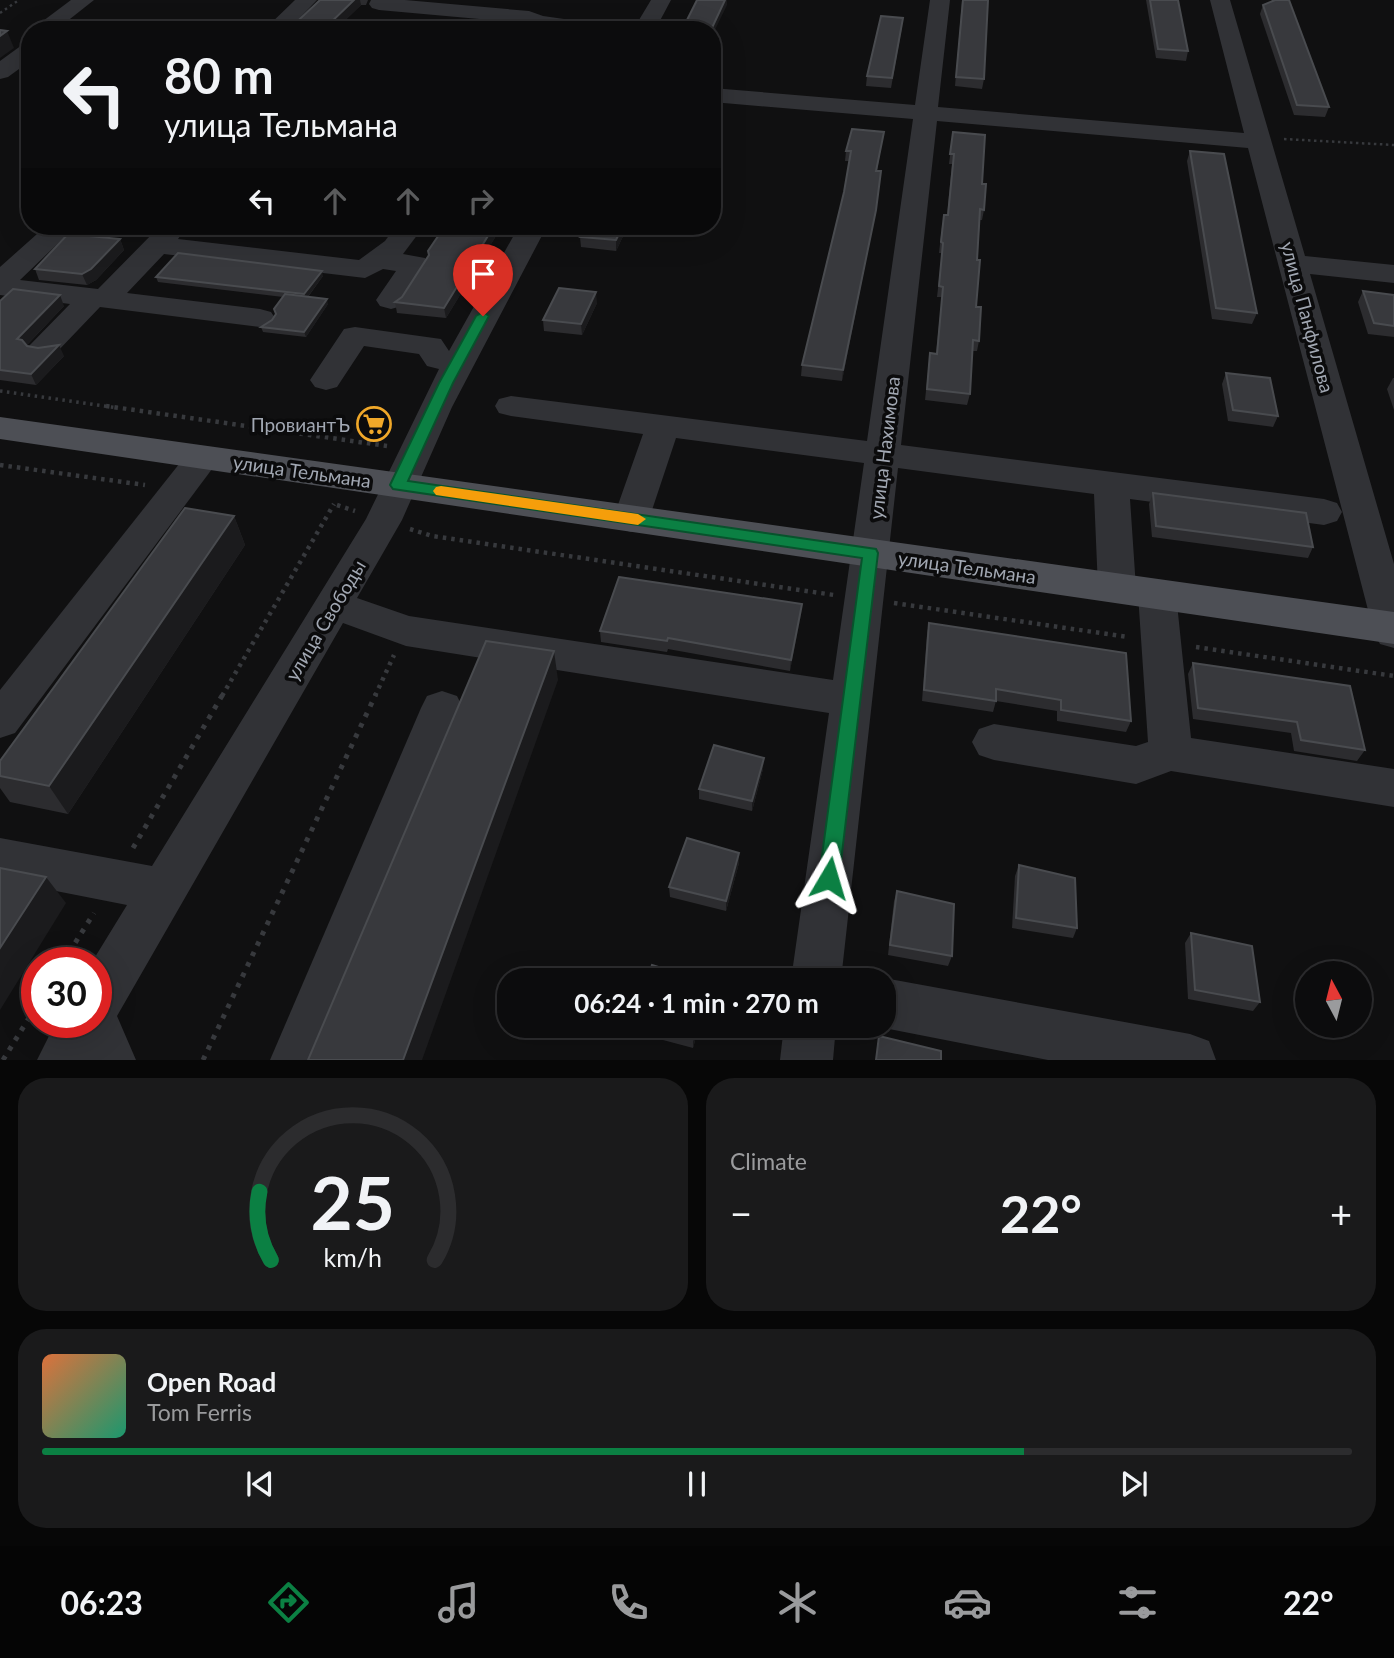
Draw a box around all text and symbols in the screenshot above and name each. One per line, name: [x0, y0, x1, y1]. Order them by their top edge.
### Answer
text: 80 m: [164, 46, 274, 104]
icon: left: [49, 49, 140, 140]
text: улица Тельмана: [164, 105, 398, 144]
icon: left: [243, 182, 281, 220]
icon: ahead: [316, 182, 354, 220]
icon: ahead: [389, 182, 427, 220]
icon: right: [462, 182, 500, 220]
street label: улица Панфилова: [1277, 239, 1339, 395]
pin: [453, 244, 513, 316]
icon: arrive: [464, 255, 502, 293]
street label: улица Нахимова: [864, 375, 904, 521]
supermarket icon: ПровиантЪ: [355, 405, 393, 443]
place label: ПровиантЪ: [251, 413, 350, 436]
street label: улица Тельмана: [232, 450, 372, 492]
street label: улица Тельмана: [897, 546, 1037, 588]
street label: улица Свободы: [280, 556, 370, 684]
position arrow: [792, 841, 866, 915]
speed limit sign: 30: [21, 947, 112, 1038]
north arrow: [1295, 961, 1372, 1038]
map controls: [1295, 961, 1372, 1038]
text: 06:24 · 1 min · 270 m: [574, 987, 819, 1019]
text: Climate: [730, 1147, 807, 1175]
text: 25: [311, 1159, 395, 1247]
text: 22°: [1000, 1182, 1082, 1244]
text: −: [730, 1190, 752, 1236]
text: +: [1330, 1190, 1352, 1236]
text: km/h: [324, 1242, 382, 1272]
text: Open Road: [147, 1366, 276, 1398]
text: Tom Ferris: [147, 1398, 252, 1426]
icon: previous: [241, 1465, 279, 1503]
icon: pause: [678, 1465, 716, 1503]
icon: next: [1115, 1465, 1153, 1503]
icon: directions: [264, 1578, 313, 1627]
icon: music: [434, 1578, 483, 1627]
icon: phone: [604, 1578, 653, 1627]
icon: climate: [773, 1578, 822, 1627]
icon: car: [943, 1578, 992, 1627]
icon: filters: [1113, 1578, 1162, 1627]
text: 06:23: [60, 1583, 143, 1622]
text: 22°: [1283, 1583, 1333, 1622]

